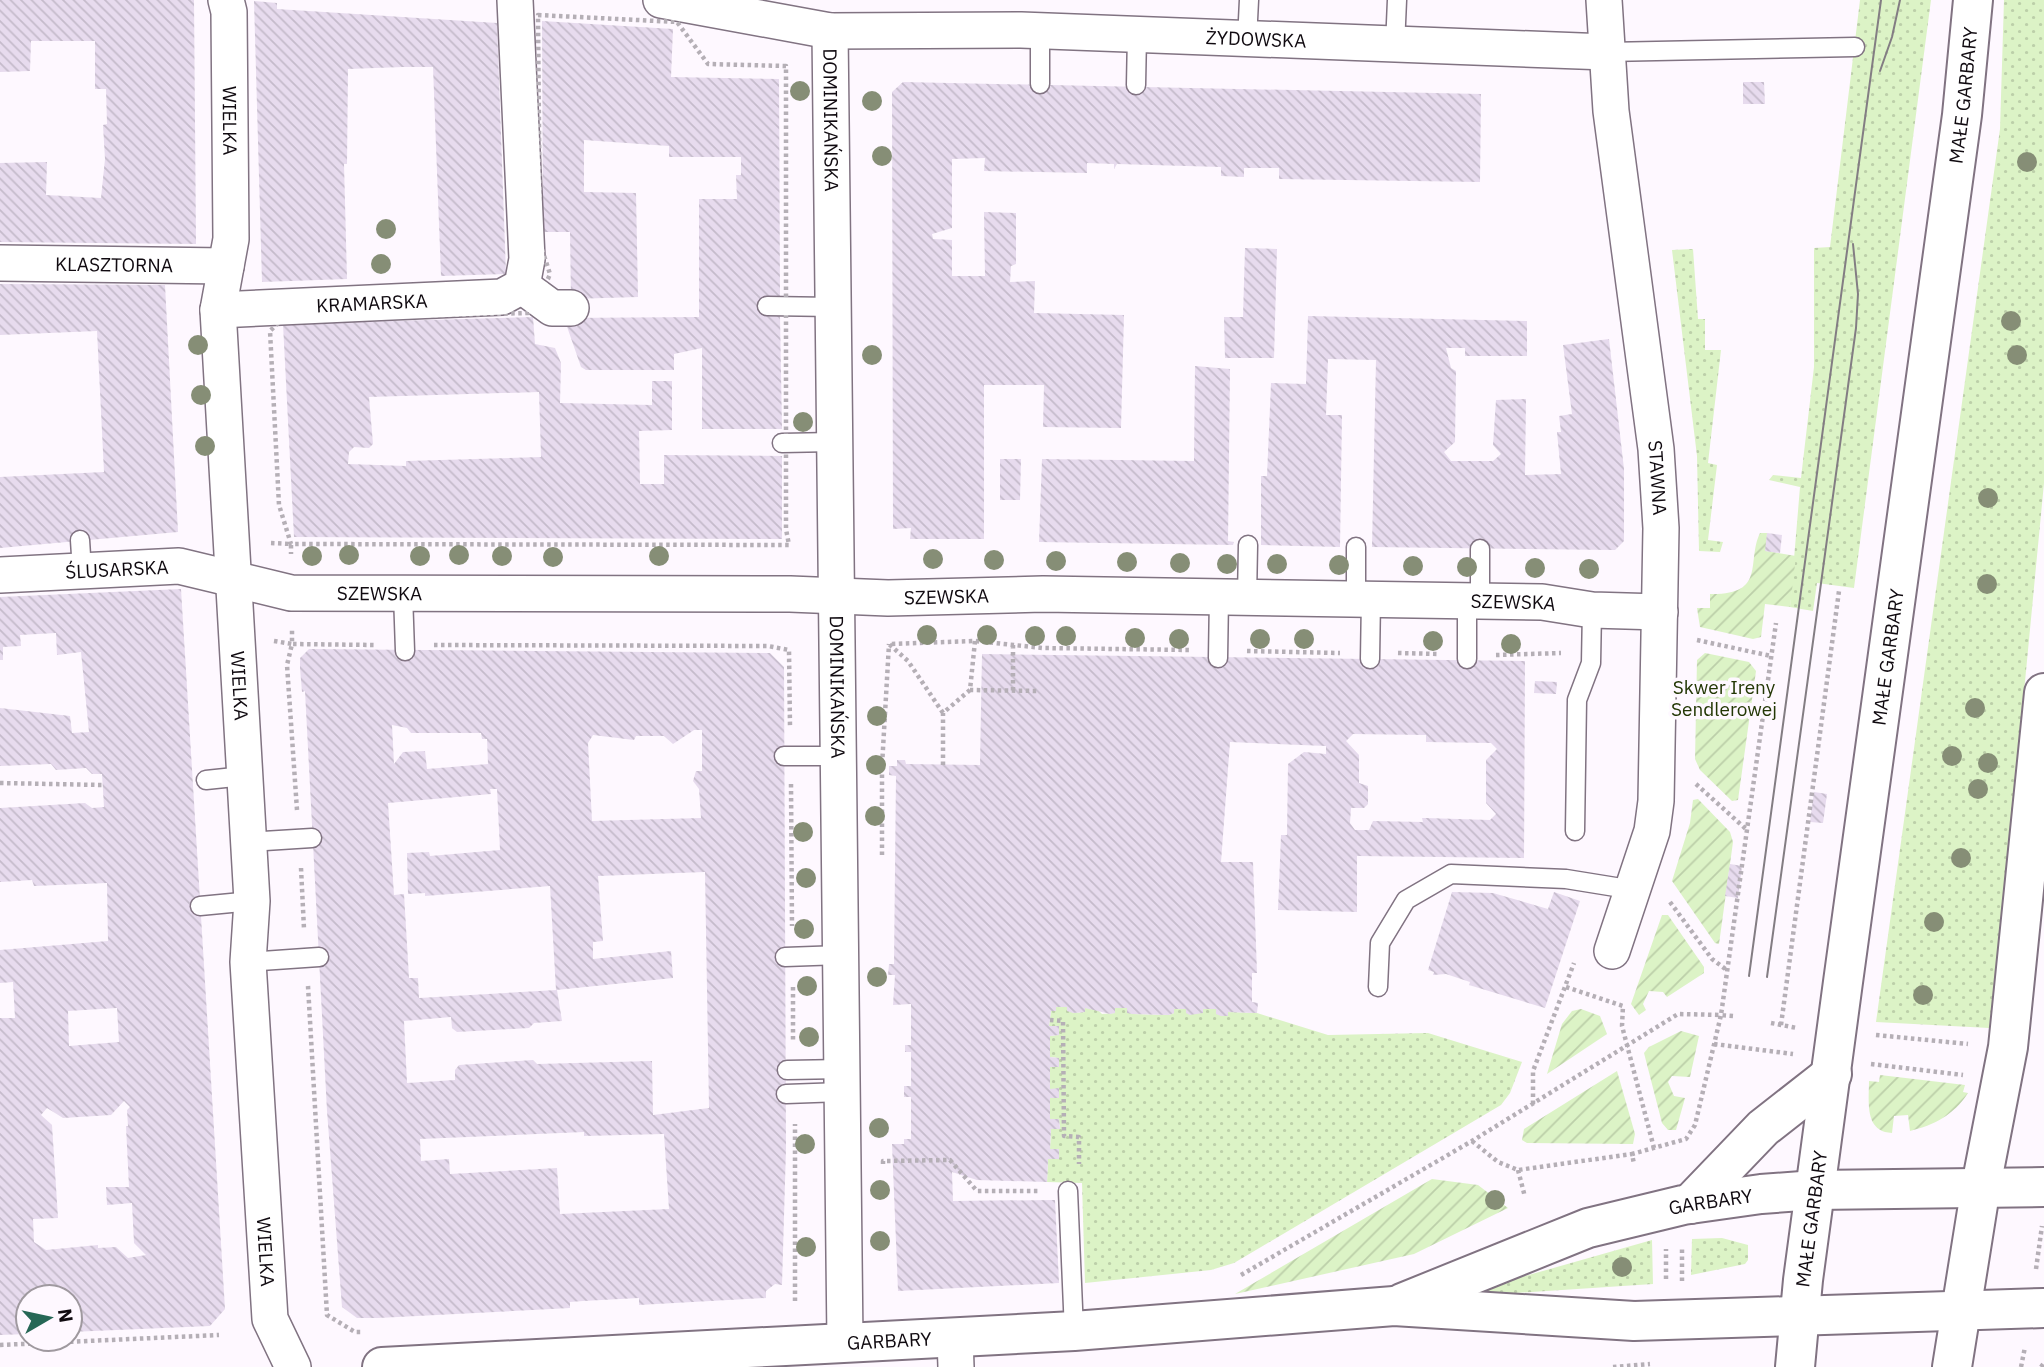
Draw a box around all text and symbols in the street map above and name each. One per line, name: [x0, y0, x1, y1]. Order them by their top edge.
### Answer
street label: ŻYDOWSKA: [1205, 25, 1307, 53]
street label: MAŁE GARBARY: [1943, 25, 1982, 165]
street label: DOMINIKAŃSKA: [818, 48, 844, 192]
street label: WIELKA: [218, 86, 242, 155]
street label: KLASZTORNA: [55, 252, 173, 277]
street label: KRAMARSKA: [316, 288, 428, 317]
street label: STAWNA: [1643, 439, 1672, 516]
street label: ŚLUSARSKA: [65, 555, 169, 584]
street label: SZEWSKA: [337, 581, 422, 605]
street label: SZEWSKA: [903, 583, 989, 610]
street label: MAŁE GARBARY: [1866, 587, 1909, 727]
street label: SZEWSKA: [1470, 589, 1558, 616]
street label: DOMINIKAŃSKA: [825, 615, 850, 759]
street label: WIELKA: [226, 650, 254, 721]
park label: Skwer Ireny Sendlerowej: [1671, 675, 1777, 721]
street label: MAŁE GARBARY: [1790, 1148, 1832, 1289]
street label: GARBARY: [1666, 1183, 1755, 1220]
street label: WIELKA: [252, 1216, 280, 1287]
north arrow: [14, 1283, 84, 1353]
text: N: [53, 1307, 79, 1324]
street label: GARBARY: [846, 1326, 933, 1355]

